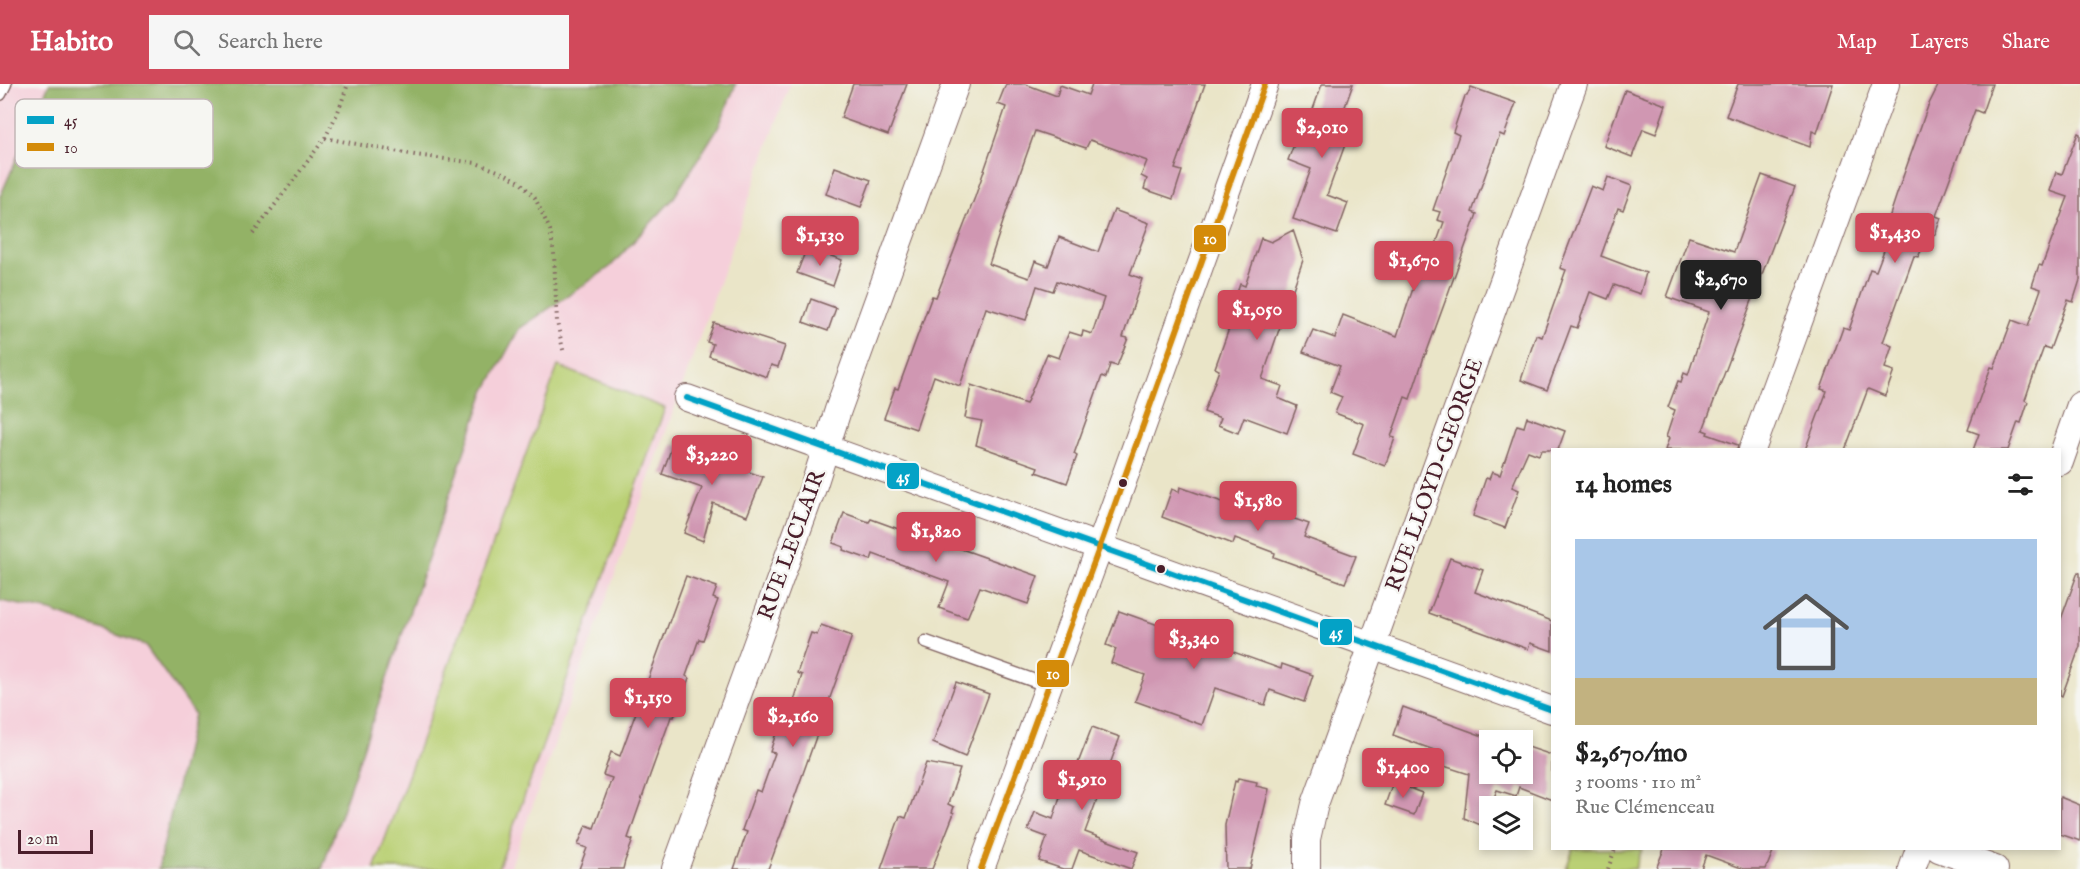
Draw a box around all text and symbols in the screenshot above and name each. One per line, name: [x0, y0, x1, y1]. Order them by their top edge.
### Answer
search box: [149, 15, 569, 69]
text: Habito: [30, 25, 113, 60]
icon: search: [170, 26, 203, 59]
text: Search here: [218, 28, 323, 56]
text: Map: [1837, 29, 1877, 56]
text: Layers: [1910, 29, 1969, 56]
text: Share: [2002, 29, 2050, 56]
legend: [15, 99, 213, 168]
pin: $2,010: [1273, 108, 1371, 159]
text: 45: [64, 112, 78, 132]
text: $2,010: [1296, 115, 1348, 140]
text: 10: [64, 139, 78, 159]
pin: $1,430: [1846, 213, 1944, 264]
pin: $1,130: [771, 216, 869, 267]
text: $1,430: [1869, 220, 1921, 245]
text: $1,130: [796, 223, 844, 248]
line badge: 10: [1193, 224, 1227, 253]
text: 10: [1203, 230, 1217, 250]
pin: $1,670: [1365, 241, 1463, 292]
text: $1,670: [1388, 248, 1440, 273]
pin: $2,670: [1672, 260, 1770, 311]
text: $2,670: [1694, 267, 1748, 292]
pin: $1,050: [1208, 290, 1306, 341]
text: $1,050: [1232, 297, 1282, 322]
street label: RUE LLOYD-GEORGE: [1380, 354, 1490, 596]
pin: $3,220: [663, 435, 761, 486]
text: $3,220: [686, 442, 738, 467]
line badge: 45: [886, 462, 920, 490]
street label: RUE LECLAIR: [752, 465, 833, 624]
text: 45: [896, 468, 910, 488]
text: 14 homes: [1575, 468, 1672, 501]
icon: filters: [2004, 468, 2037, 501]
unlabelled marker: [1117, 477, 1129, 489]
pin: $1,580: [1209, 481, 1307, 532]
text: $1,580: [1234, 488, 1282, 513]
pin: $1,820: [887, 512, 985, 563]
text: $1,820: [911, 519, 961, 544]
unlabelled marker: [1155, 563, 1167, 575]
icon: home: [1752, 578, 1860, 686]
line badge: 45: [1319, 618, 1353, 646]
pin: $3,340: [1145, 619, 1243, 670]
text: 45: [1329, 624, 1343, 644]
text: $3,340: [1169, 626, 1219, 651]
line badge: 10: [1036, 659, 1070, 688]
text: 10: [1046, 665, 1060, 685]
pin: $1,150: [599, 678, 697, 729]
text: $1,150: [624, 685, 672, 710]
pin: $2,160: [744, 697, 842, 748]
text: $2,160: [767, 704, 819, 729]
map controls: [1479, 730, 1533, 850]
button: locate: [1479, 730, 1533, 784]
text: $2,670/mo: [1575, 737, 1687, 770]
pin: $1,400: [1354, 748, 1452, 799]
text: $1,400: [1376, 755, 1430, 780]
pin: $1,910: [1033, 760, 1131, 811]
text: $1,910: [1057, 767, 1107, 792]
text: 3 rooms · 110 m²: [1575, 770, 1701, 795]
text: Rue Clémenceau: [1575, 795, 1715, 820]
button: layers: [1479, 796, 1533, 850]
scale bar: [18, 827, 93, 854]
text: 20 m: [27, 830, 58, 850]

